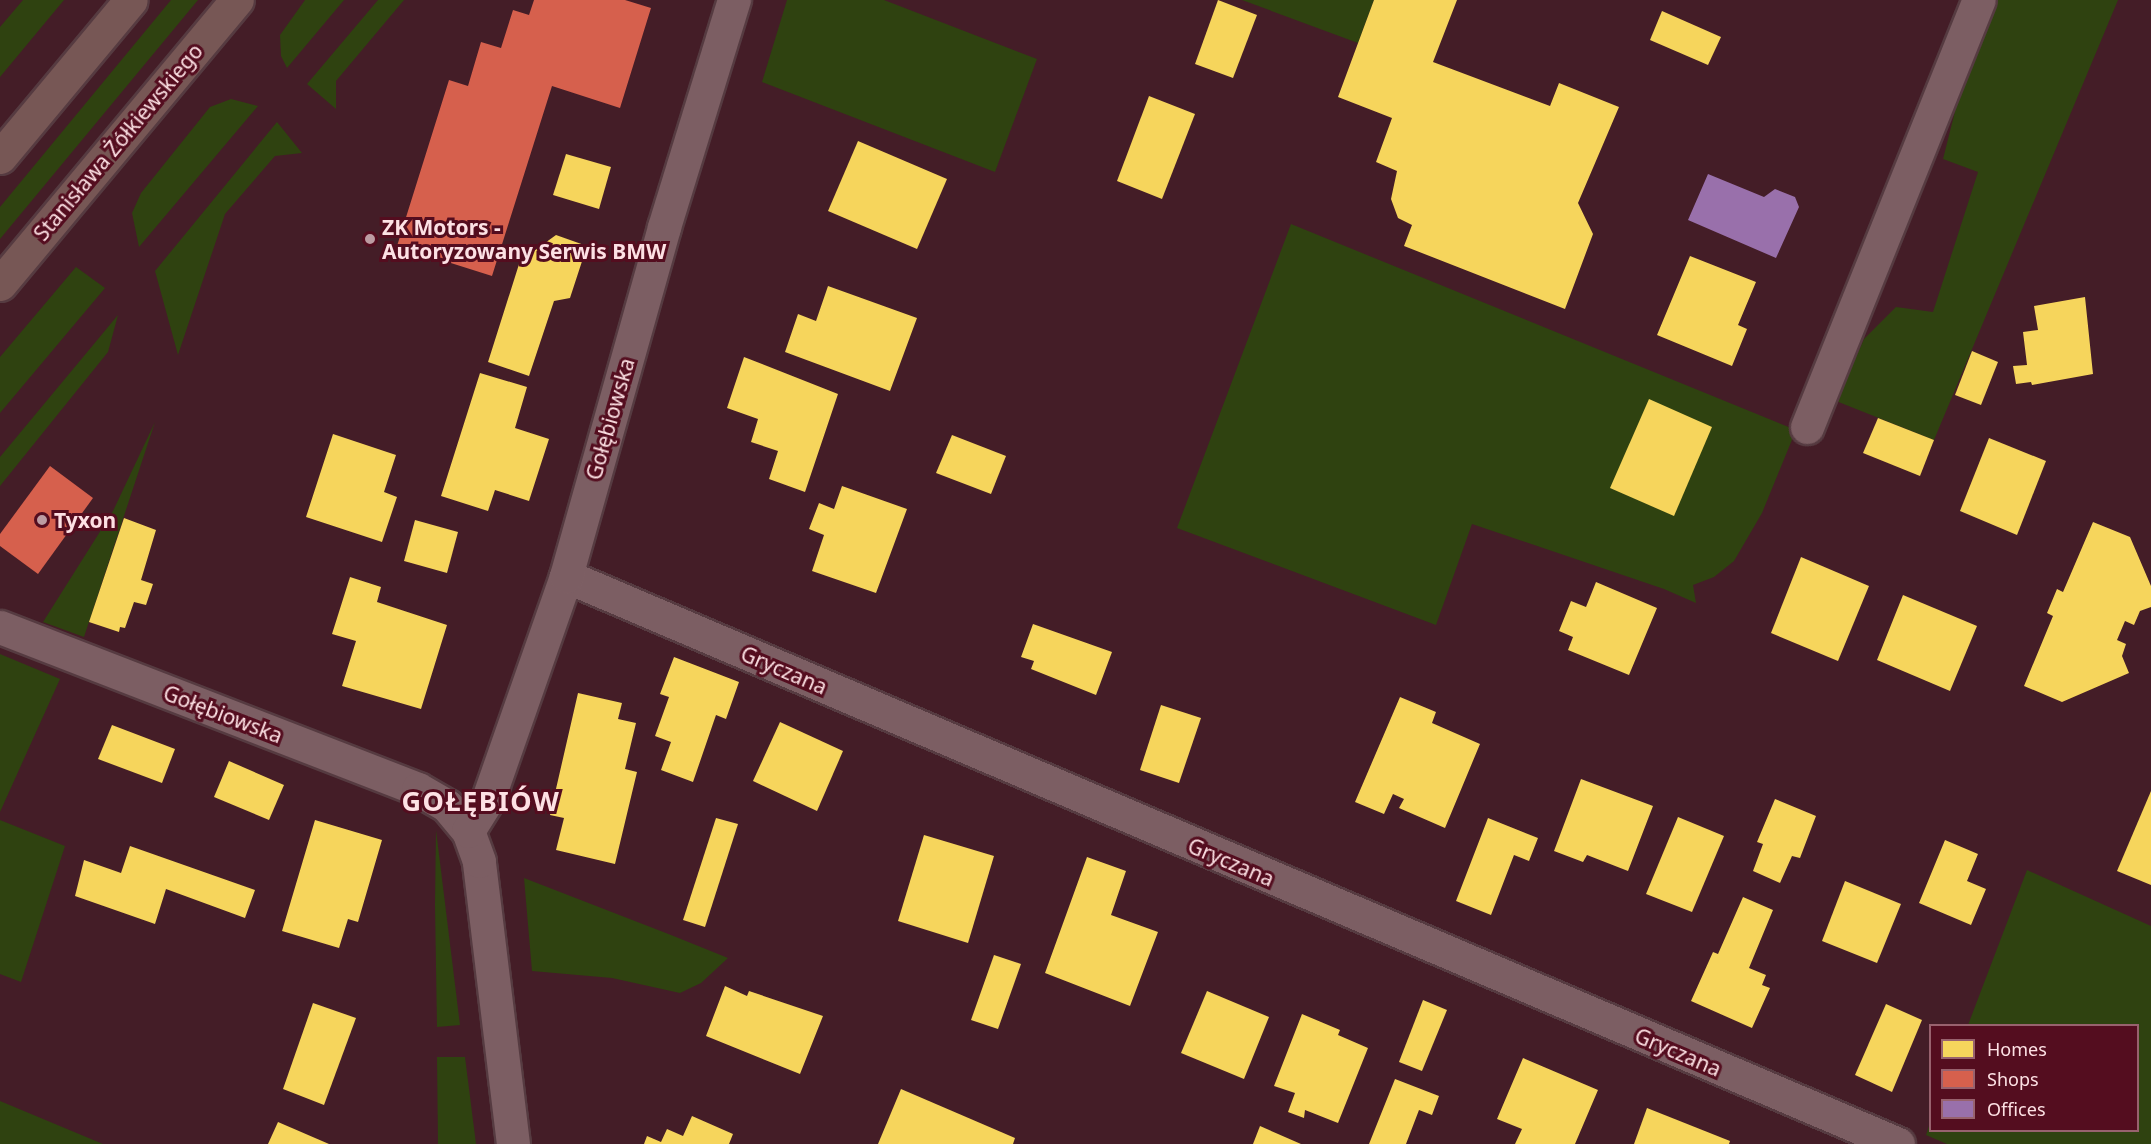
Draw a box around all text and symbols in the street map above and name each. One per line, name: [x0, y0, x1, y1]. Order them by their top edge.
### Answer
street label: Stanisława Żółkiewskiego: [28, 38, 208, 246]
place label: ZK Motors - Autoryzowany Serwis BMW: [382, 214, 666, 264]
marker: ZK Motors - Autoryzowany Serwis BMW: [363, 232, 377, 246]
street label: Gołębiowska: [581, 355, 639, 483]
place label: Tyxon: [54, 507, 116, 533]
marker: Tyxon: [35, 513, 49, 527]
street label: Gryczana: [737, 641, 831, 699]
street label: Gołębiowska: [160, 680, 286, 748]
district label: GOŁĘBIÓW: [402, 785, 560, 817]
street label: Gryczana: [1184, 833, 1278, 891]
street label: Gryczana: [1631, 1023, 1725, 1081]
legend: [1929, 1024, 2139, 1132]
text: Homes: [1987, 1037, 2047, 1061]
text: Shops: [1987, 1067, 2039, 1091]
text: Offices: [1987, 1097, 2046, 1121]

